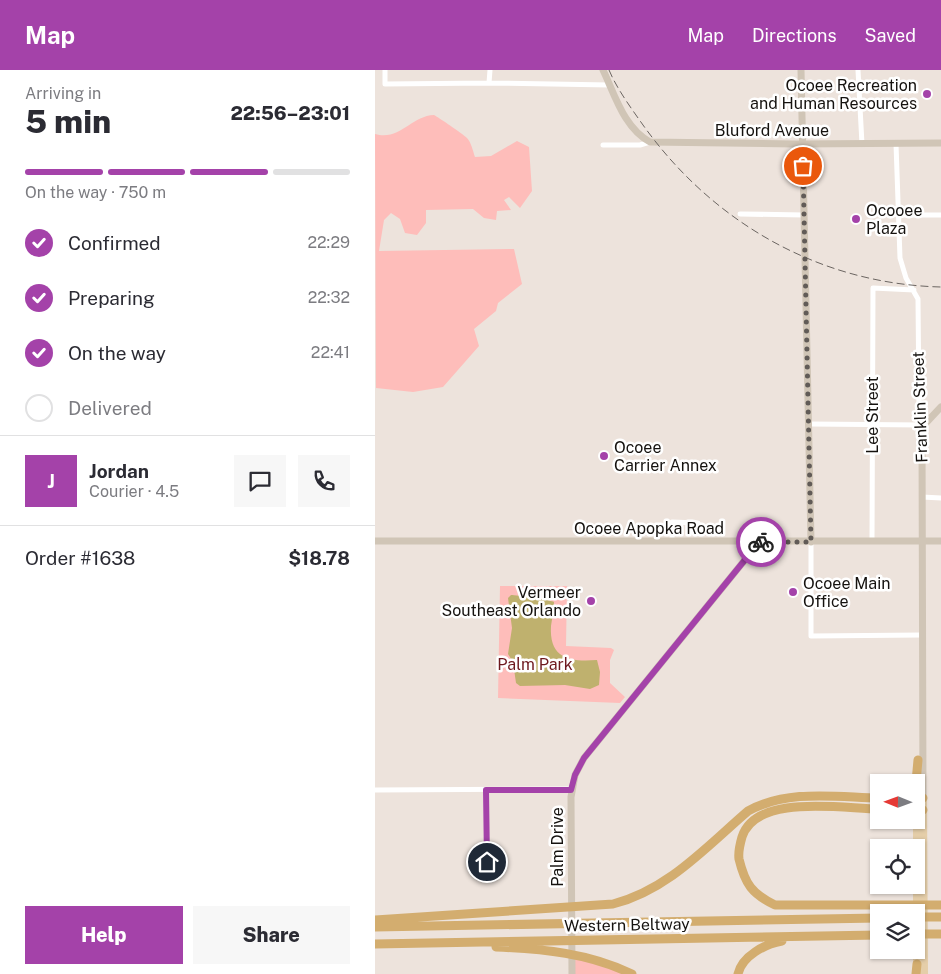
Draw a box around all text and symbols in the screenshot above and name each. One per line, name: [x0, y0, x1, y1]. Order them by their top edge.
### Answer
text: Map: [25, 21, 75, 49]
text: Map: [687, 25, 724, 46]
text: Directions: [752, 25, 837, 46]
text: Saved: [865, 25, 916, 46]
place label: Ocoee Recreation and Human Resources: [750, 76, 917, 113]
text: Arriving in: [25, 84, 101, 103]
marker: Ocoee Recreation and Human Resources: [921, 88, 933, 100]
text: 22:56–23:01: [230, 102, 350, 124]
text: 5 min: [25, 103, 111, 140]
street label: Bluford Avenue: [715, 121, 829, 140]
pin: [782, 145, 824, 187]
icon: bag: [789, 152, 817, 180]
text: On the way · 750 m: [25, 183, 166, 202]
place label: Ocooee Plaza: [866, 201, 923, 238]
marker: Ocooee Plaza: [850, 213, 862, 225]
icon: check: [25, 229, 53, 257]
text: Confirmed: [68, 232, 161, 254]
text: 22:29: [307, 233, 350, 252]
icon: check: [25, 284, 53, 312]
text: Preparing: [68, 287, 155, 309]
text: 22:32: [308, 288, 350, 307]
icon: check: [25, 339, 53, 367]
text: On the way: [68, 342, 166, 364]
text: 22:41: [311, 343, 350, 362]
street label: Franklin Street: [909, 351, 931, 463]
street label: Lee Street: [863, 376, 882, 454]
text: Delivered: [68, 397, 152, 419]
place label: Ocoee Carrier Annex: [614, 438, 717, 475]
marker: Ocoee Carrier Annex: [598, 450, 610, 462]
button: chat: [234, 455, 286, 507]
button: phone: [298, 455, 350, 507]
text: Jordan: [89, 460, 149, 482]
text: J: [47, 470, 55, 492]
text: Courier · 4.5: [89, 482, 179, 501]
courier: [736, 517, 786, 567]
street label: Ocoee Apopka Road: [574, 519, 724, 538]
icon: bike: [747, 528, 775, 556]
text: Order #1638: [25, 547, 135, 569]
text: $18.78: [288, 547, 350, 569]
place label: Ocoee Main Office: [803, 574, 891, 611]
place label: Vermeer Southeast Orlando: [441, 583, 581, 620]
marker: Ocoee Main Office: [787, 586, 799, 598]
marker: Vermeer Southeast Orlando: [585, 595, 597, 607]
park label: Palm Park: [497, 655, 573, 674]
north arrow: [870, 774, 925, 829]
map controls: [870, 774, 925, 959]
street label: Palm Drive: [548, 807, 567, 887]
button: locate: [870, 839, 925, 894]
pin: [466, 841, 508, 883]
icon: home: [473, 848, 501, 876]
button: layers: [870, 904, 925, 959]
button: Help: [25, 906, 183, 964]
button: Share: [193, 906, 350, 964]
street label: Western Beltway: [564, 914, 690, 936]

